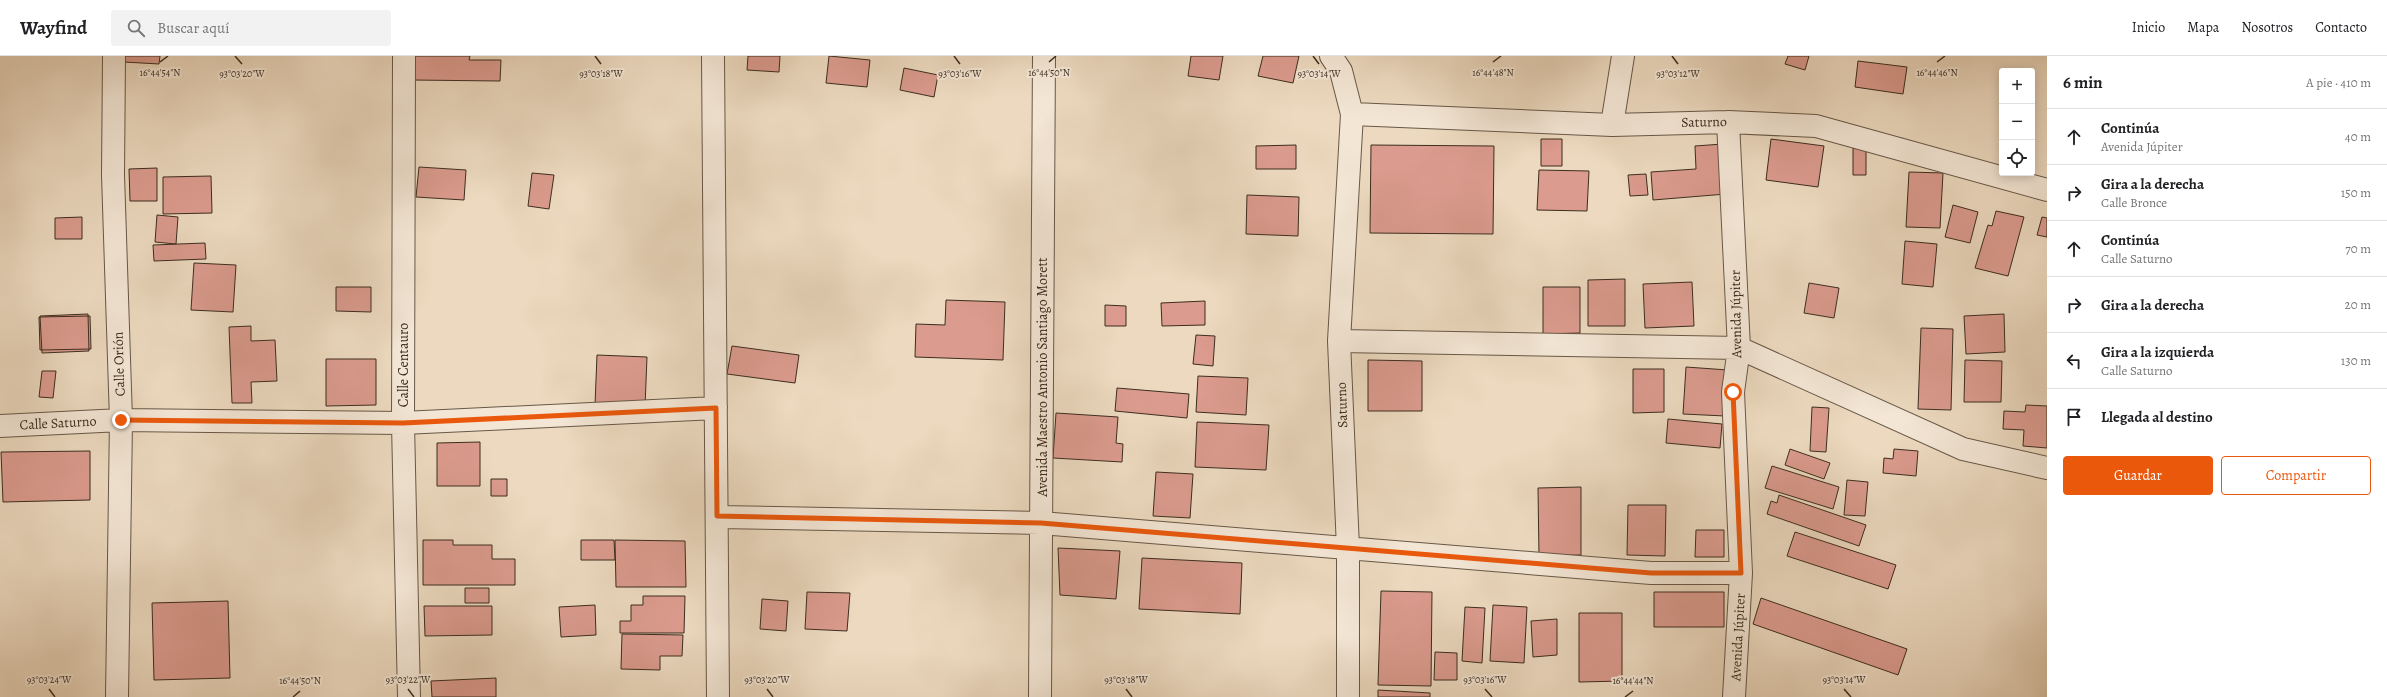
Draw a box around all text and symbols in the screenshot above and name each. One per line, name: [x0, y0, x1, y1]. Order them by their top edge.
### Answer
search box: [111, 10, 391, 46]
text: Wayfind: [20, 15, 87, 41]
icon: search: [125, 17, 147, 39]
text: Buscar aquí: [157, 18, 229, 38]
text: Inicio: [2132, 18, 2165, 37]
text: Mapa: [2187, 18, 2219, 37]
text: Nosotros: [2241, 18, 2293, 37]
text: Contacto: [2315, 18, 2367, 37]
text: 16°44'54"N: [140, 66, 180, 79]
text: 16°44'50"N: [1028, 66, 1070, 79]
text: 16°44'48"N: [1472, 66, 1514, 79]
text: 16°44'46"N: [1916, 66, 1958, 79]
text: 93°03'20"W: [219, 67, 265, 80]
text: 93°03'18"W: [579, 67, 623, 80]
text: 93°03'16"W: [938, 67, 982, 80]
text: 93°03'14"W: [1297, 67, 1341, 80]
text: 93°03'12"W: [1656, 67, 1700, 80]
map controls: [1999, 68, 2035, 176]
button: +: [1999, 68, 2035, 104]
text: 6 min: [2063, 71, 2103, 94]
text: A pie · 410 m: [2306, 74, 2371, 91]
button: −: [1999, 104, 2035, 140]
street label: Saturno: [1681, 112, 1727, 132]
text: Continúa: [2101, 118, 2159, 138]
icon: ahead: [2063, 126, 2085, 148]
text: 40 m: [2345, 128, 2371, 145]
text: Avenida Júpiter: [2101, 138, 2183, 155]
button: locate: [1999, 140, 2035, 176]
text: Gira a la derecha: [2101, 174, 2204, 194]
icon: right: [2063, 182, 2085, 204]
text: 150 m: [2341, 184, 2371, 201]
text: Calle Bronce: [2101, 194, 2167, 211]
text: Continúa: [2101, 230, 2159, 250]
icon: ahead: [2063, 238, 2085, 260]
text: 70 m: [2345, 240, 2371, 257]
text: Calle Saturno: [2101, 250, 2173, 267]
street label: Avenida Maestro Antonio Santiago Morett: [1033, 257, 1052, 498]
street label: Avenida Júpiter: [1726, 269, 1746, 359]
icon: right: [2063, 294, 2085, 316]
text: Gira a la derecha: [2101, 295, 2204, 315]
text: 20 m: [2345, 296, 2371, 313]
street label: Calle Centauro: [394, 323, 413, 407]
street label: Calle Orión: [108, 331, 130, 397]
text: Gira a la izquierda: [2101, 342, 2214, 362]
icon: left: [2063, 350, 2085, 372]
text: 130 m: [2341, 352, 2371, 369]
text: Calle Saturno: [2101, 362, 2173, 379]
street label: Saturno: [1332, 382, 1352, 428]
route start: [1724, 383, 1742, 401]
icon: arrive: [2063, 406, 2085, 428]
text: Llegada al destino: [2101, 407, 2213, 427]
street label: Calle Saturno: [19, 411, 97, 435]
route end: [112, 411, 130, 429]
button: Guardar: [2063, 456, 2213, 495]
button: Compartir: [2221, 456, 2371, 495]
street label: Avenida Júpiter: [1726, 592, 1750, 682]
text: 93°03'24"W: [27, 673, 72, 686]
text: 93°03'22"W: [386, 673, 431, 686]
text: 93°03'20"W: [744, 673, 790, 686]
text: 93°03'18"W: [1104, 673, 1148, 686]
text: 93°03'16"W: [1463, 673, 1507, 686]
text: 93°03'14"W: [1822, 673, 1866, 686]
text: 16°44'50"N: [279, 674, 321, 687]
text: 16°44'44"N: [1612, 674, 1654, 687]

